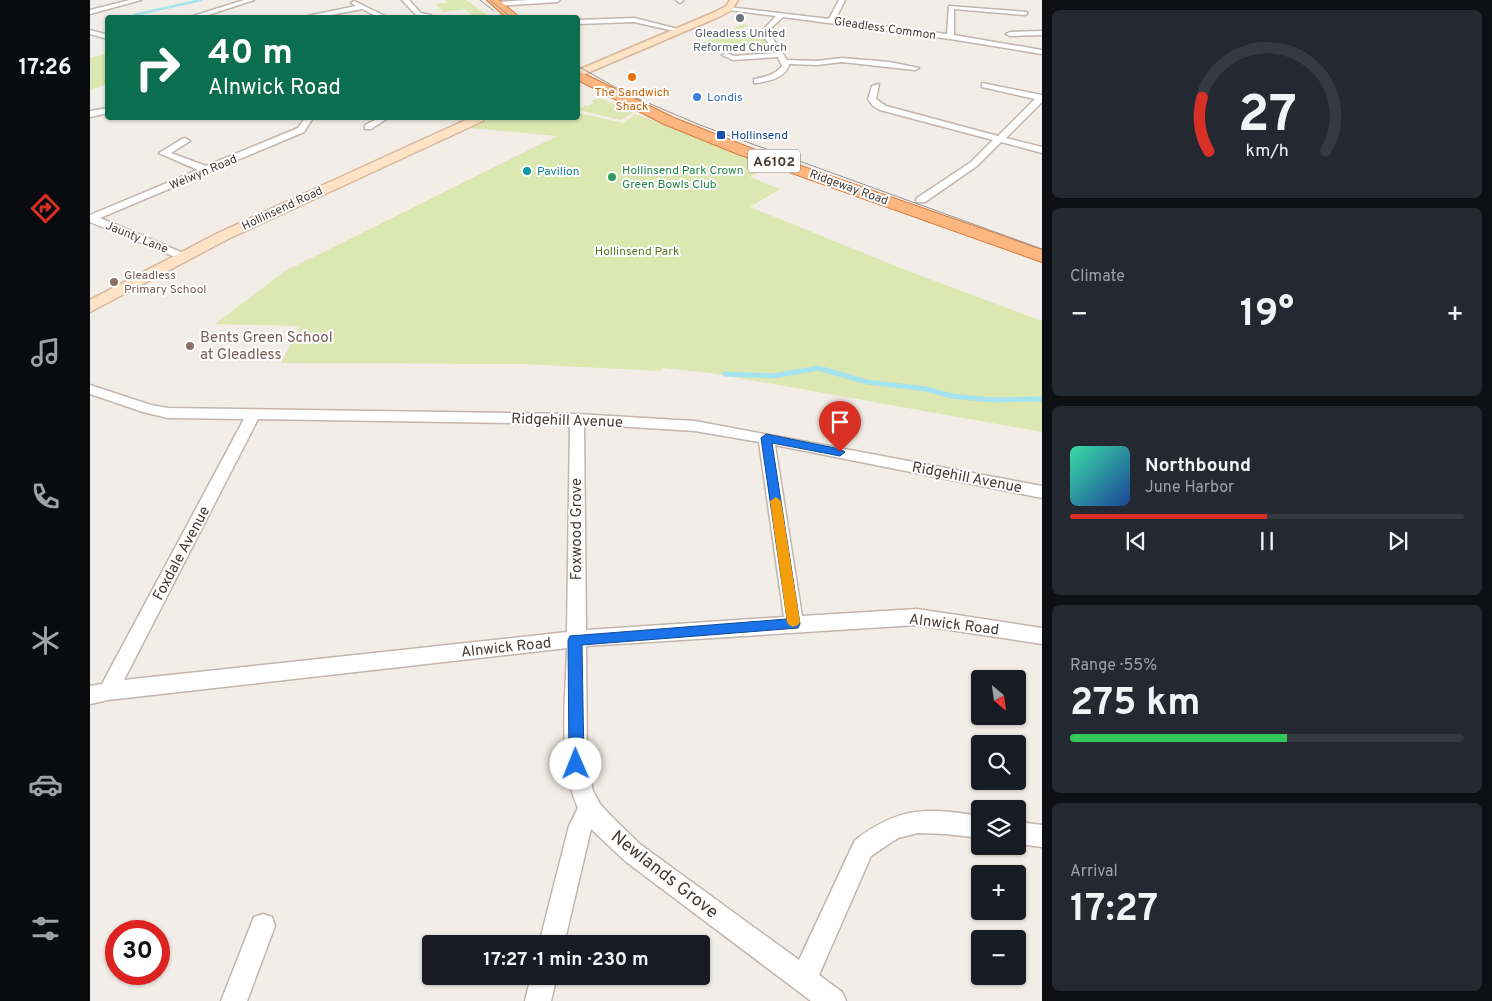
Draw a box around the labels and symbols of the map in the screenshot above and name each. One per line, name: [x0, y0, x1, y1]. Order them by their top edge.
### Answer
marker: Gleadless United Reformed Church: [734, 12, 746, 24]
street label: Gleadless Common: [833, 14, 937, 44]
place label: Gleadless United Reformed Church: [693, 26, 787, 56]
marker: The Sandwich Shack: [626, 71, 638, 83]
place label: The Sandwich Shack: [595, 85, 669, 115]
place label: Londis: [707, 90, 743, 106]
marker: Londis: [691, 91, 703, 103]
place label: Hollinsend: [731, 128, 788, 144]
marker: Hollinsend: [715, 129, 727, 141]
road number: A6102: [748, 150, 800, 172]
street label: Welwyn Road: [167, 152, 240, 194]
place label: Hollinsend Park Crown Green Bowls Club: [622, 163, 743, 193]
place label: Pavilion: [537, 164, 579, 180]
marker: Pavilion: [521, 165, 533, 177]
street label: Ridgeway Road: [807, 166, 890, 210]
marker: Hollinsend Park Crown Green Bowls Club: [606, 171, 618, 183]
street label: Hollinsend Road: [239, 183, 325, 235]
street label: Jaunty Lane: [103, 218, 170, 258]
park label: Hollinsend Park: [595, 244, 679, 260]
place label: Gleadless Primary School: [124, 268, 207, 298]
marker: Gleadless Primary School: [108, 276, 120, 288]
place label: Bents Green School at Gleadless: [200, 329, 333, 365]
marker: Bents Green School at Gleadless: [184, 340, 196, 352]
pin: [819, 401, 861, 452]
street label: Ridgehill Avenue: [511, 410, 623, 433]
street label: Ridgehill Avenue: [910, 458, 1023, 498]
street label: Foxwood Grove: [568, 478, 587, 580]
street label: Foxdale Avenue: [150, 503, 215, 604]
street label: Alnwick Road: [908, 611, 1000, 640]
street label: Alnwick Road: [460, 634, 552, 663]
north arrow: [971, 670, 1026, 725]
position arrow: [549, 737, 601, 789]
street label: Newlands Grove: [606, 826, 723, 924]
speed limit sign: 30: [105, 920, 170, 985]

